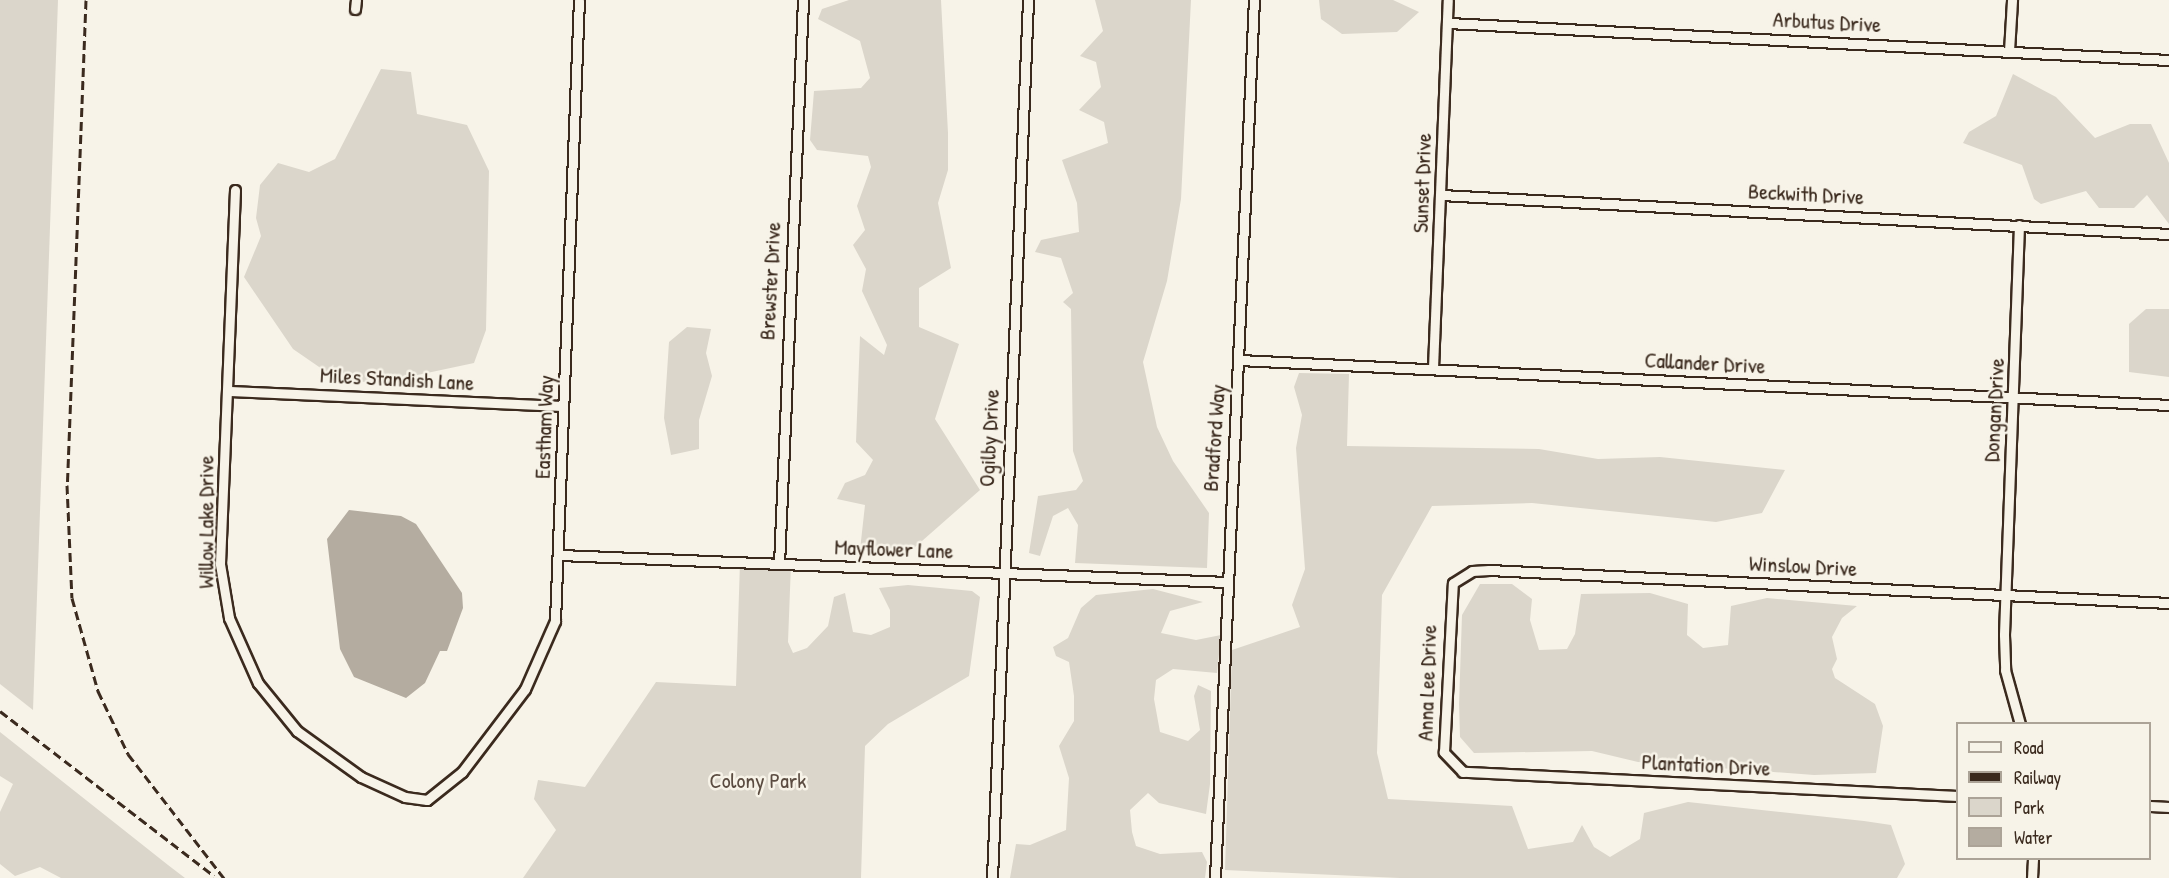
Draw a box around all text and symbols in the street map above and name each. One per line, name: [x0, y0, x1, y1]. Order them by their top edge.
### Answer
street label: Arbutus Drive: [1772, 6, 1882, 38]
street label: Sunset Drive: [1407, 133, 1437, 233]
street label: Beckwith Drive: [1747, 178, 1865, 210]
street label: Brewster Drive: [754, 221, 786, 341]
street label: Callander Drive: [1644, 347, 1766, 379]
street label: Dongan Drive: [1978, 357, 2010, 463]
street label: Miles Standish Lane: [319, 362, 475, 396]
street label: Eastham Way: [529, 375, 559, 479]
street label: Bradford Way: [1197, 384, 1231, 492]
street label: Ogilby Drive: [973, 389, 1005, 487]
street label: Willow Lake Drive: [193, 455, 219, 589]
street label: Mayflower Lane: [834, 534, 954, 564]
street label: Winslow Drive: [1748, 550, 1858, 582]
street label: Anna Lee Drive: [1412, 624, 1442, 742]
legend: [1956, 722, 2151, 860]
text: Road: [2014, 735, 2044, 760]
street label: Plantation Drive: [1641, 748, 1771, 782]
text: Railway: [2014, 765, 2061, 790]
park label: Colony Park: [710, 768, 806, 794]
text: Park: [2014, 795, 2044, 820]
text: Water: [2014, 825, 2052, 850]

